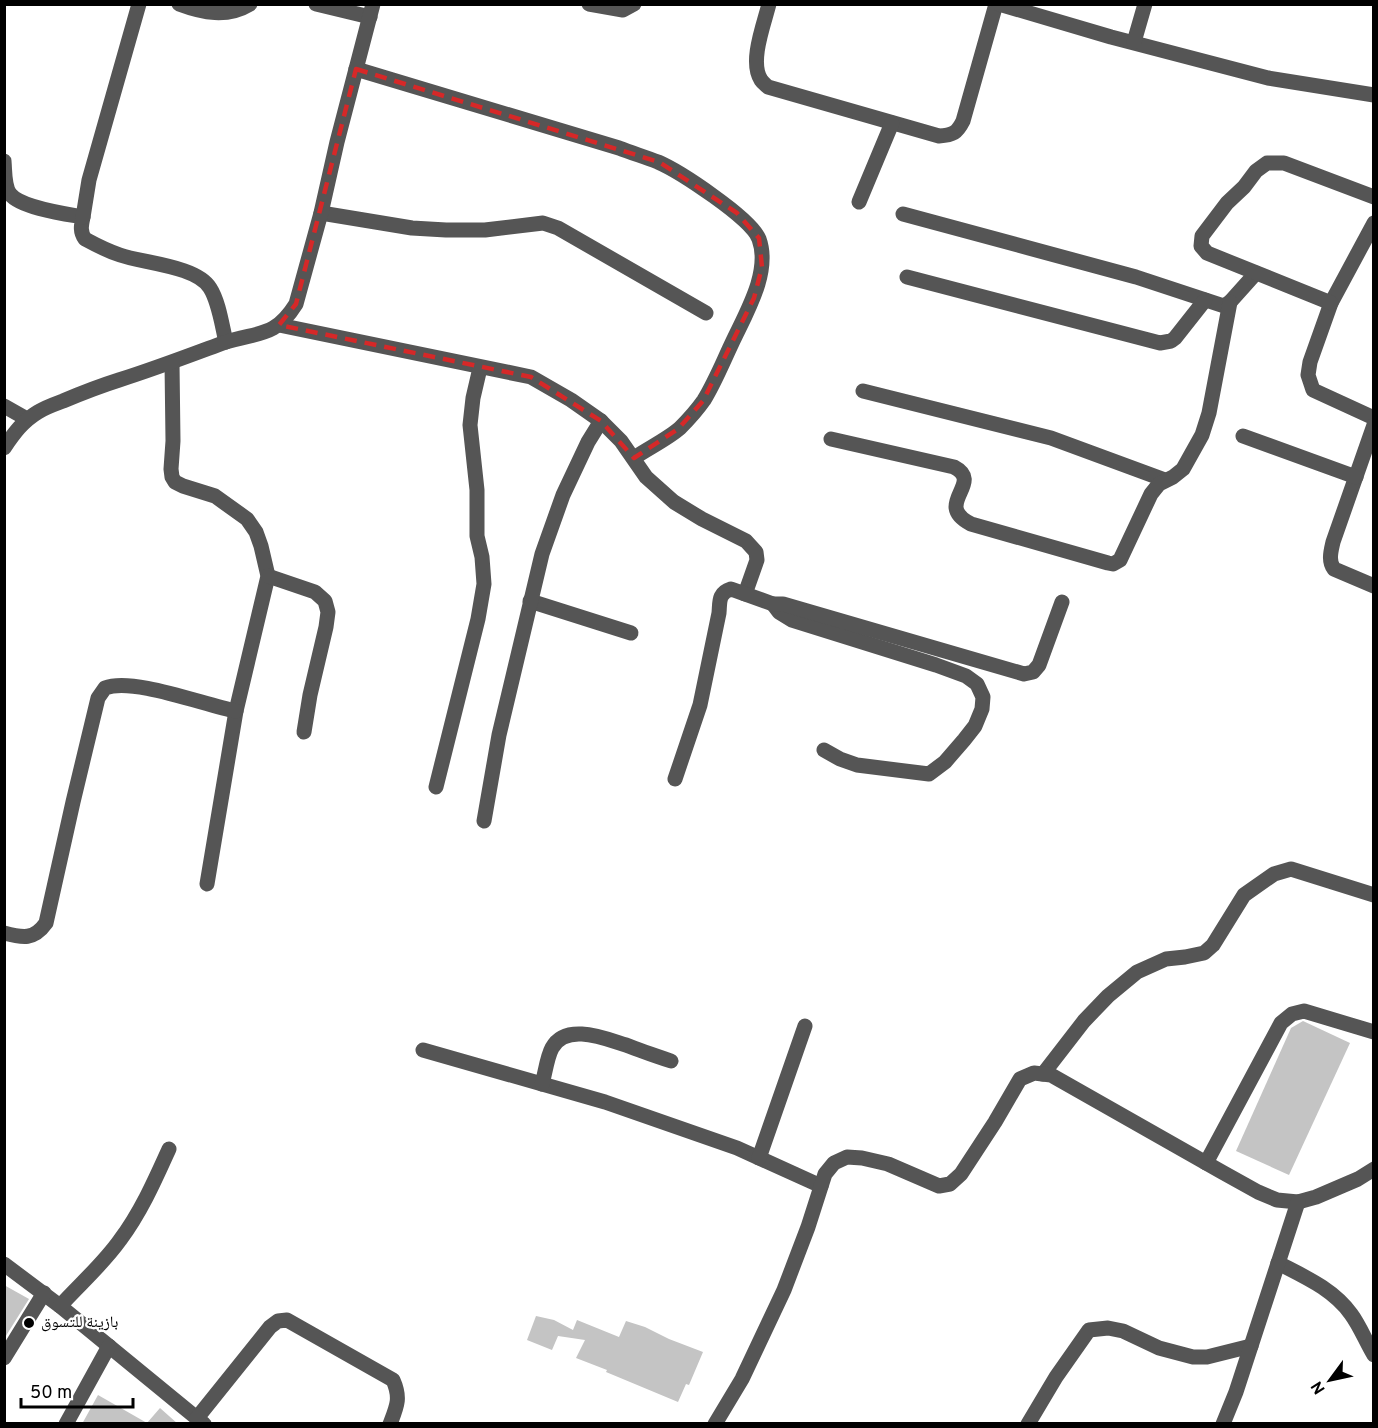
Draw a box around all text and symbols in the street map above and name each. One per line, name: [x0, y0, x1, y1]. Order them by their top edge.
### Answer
place label: بازينة للتسوق: [41, 1313, 118, 1333]
marker: بازينة للتسوق: [22, 1316, 36, 1330]
north arrow: [1300, 1350, 1360, 1410]
scale bar: [21, 1371, 134, 1409]
text: N: [1308, 1377, 1331, 1397]
text: 50 m: [30, 1382, 72, 1405]

